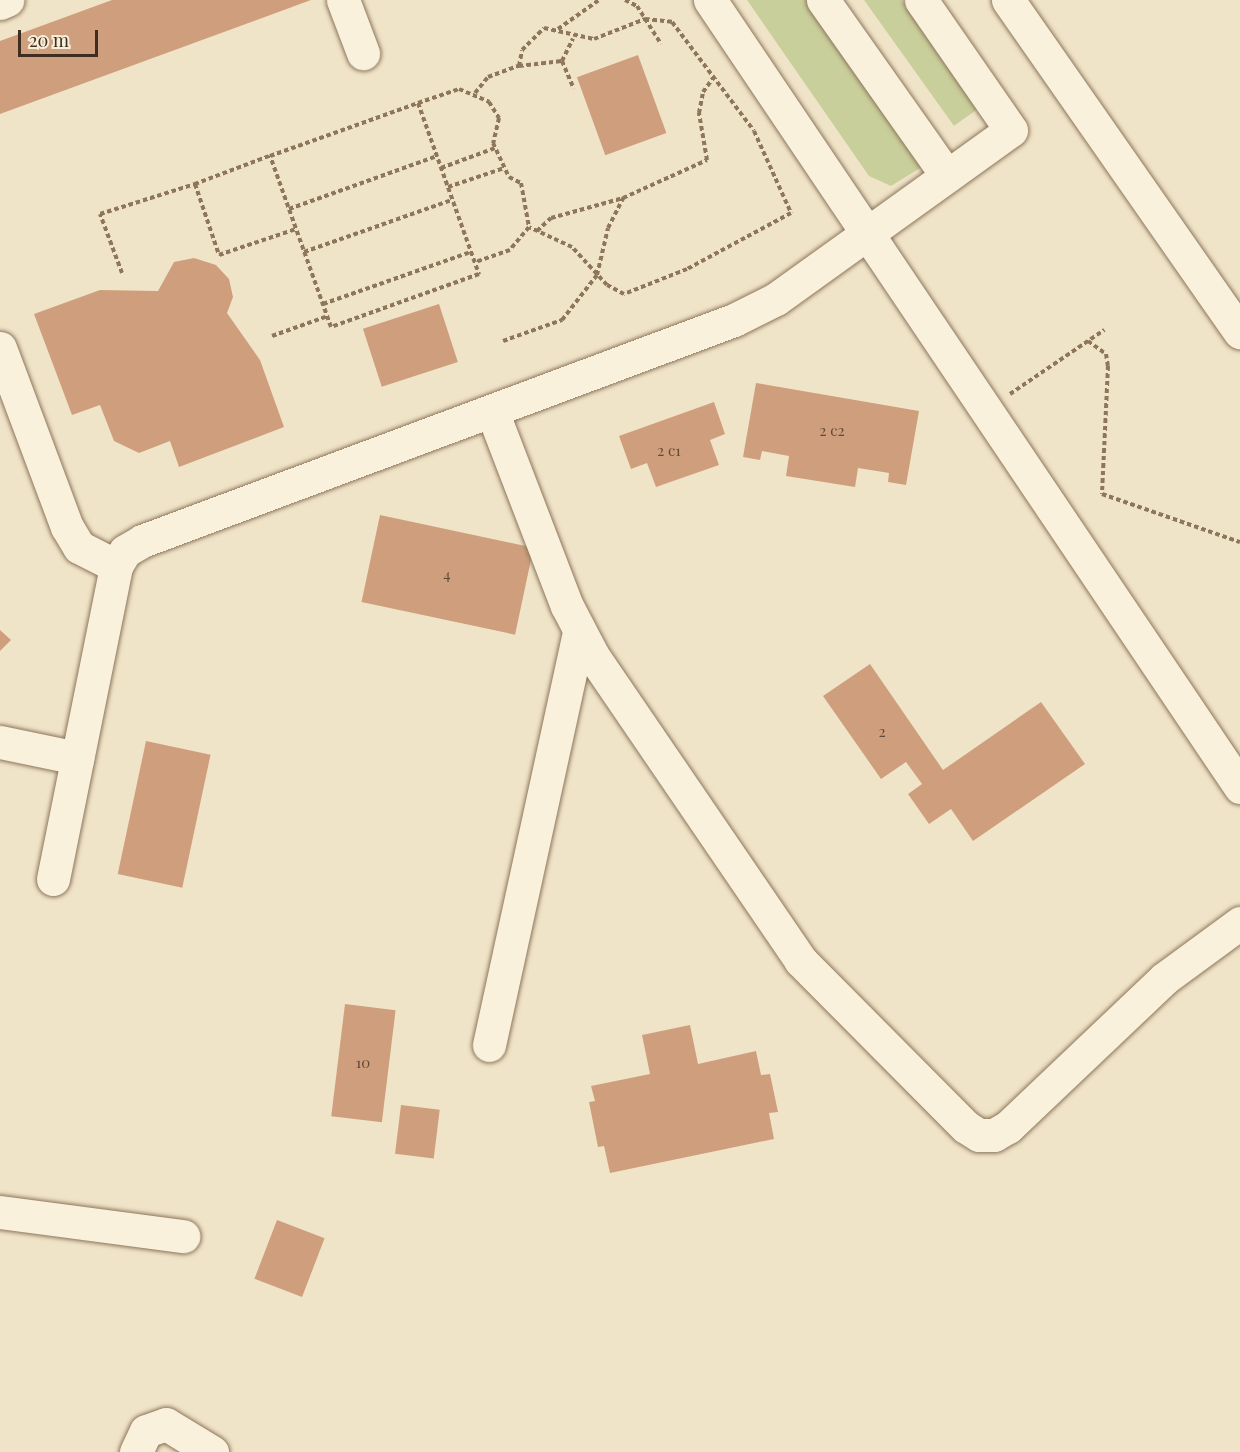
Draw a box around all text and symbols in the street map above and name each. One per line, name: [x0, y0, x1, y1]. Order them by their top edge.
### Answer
scale bar: [21, 18, 100, 56]
text: 20 m: [29, 28, 69, 52]
house number: 2 с2: [819, 422, 845, 440]
house number: 2 с1: [657, 442, 681, 460]
house number: 4: [443, 566, 451, 584]
house number: 2: [878, 723, 886, 741]
house number: 10: [356, 1054, 370, 1072]

